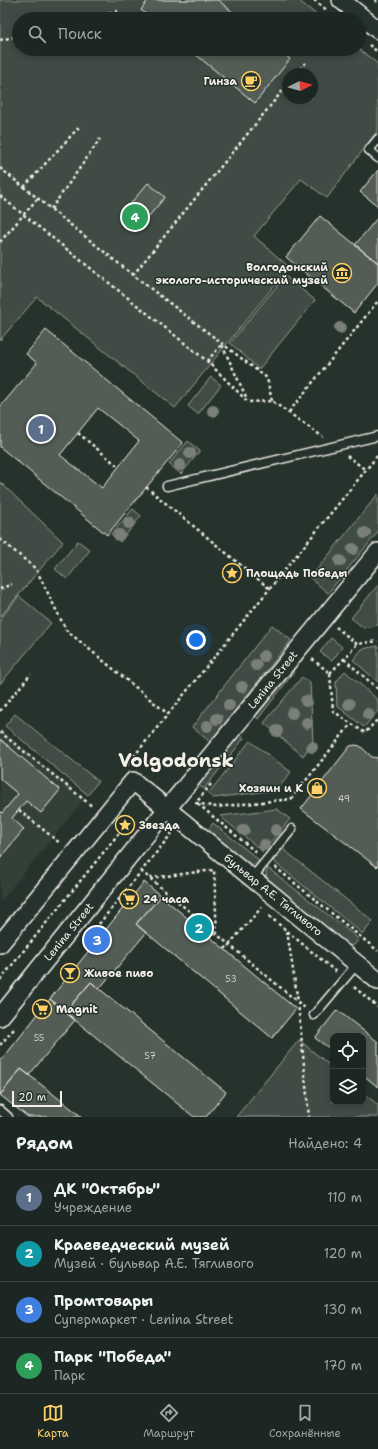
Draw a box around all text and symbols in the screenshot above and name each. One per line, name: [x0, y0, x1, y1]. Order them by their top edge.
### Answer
search box: [12, 12, 366, 56]
icon: search: [26, 23, 48, 45]
text: Поиск: [58, 24, 102, 44]
north arrow: [282, 68, 318, 104]
cafe icon: Гинза: [240, 70, 262, 92]
place label: Гинза: [203, 74, 237, 89]
pin: 4: [122, 202, 148, 232]
place label: Волгодонский эколого-исторический музей: [156, 260, 328, 288]
museum icon: Волгодонский эколого-исторический музей: [331, 262, 353, 284]
pin: 1: [28, 414, 54, 444]
place icon: Площадь Победы: [221, 562, 243, 584]
place label: Площадь Победы: [246, 566, 348, 581]
your location: [186, 630, 206, 650]
street label: Lenina Street: [245, 647, 301, 712]
district label: Volgodonsk: [118, 748, 234, 773]
shop icon: Хозяин и К: [306, 777, 328, 799]
place label: Хозяин и К: [239, 781, 303, 796]
house number: 49: [338, 793, 350, 805]
place icon: Звезда: [114, 814, 136, 836]
place label: Звезда: [139, 818, 180, 833]
street label: бульвар А.Е. Тягливого: [221, 851, 326, 940]
supermarket icon: 24 часа: [118, 888, 140, 910]
place label: 24 часа: [143, 892, 190, 907]
street label: Lenina Street: [41, 899, 97, 964]
pin: 2: [186, 913, 212, 943]
pin: 3: [84, 925, 110, 955]
bar icon: Живое пиво: [59, 962, 81, 984]
place label: Живое пиво: [84, 966, 154, 981]
house number: 53: [225, 973, 237, 985]
supermarket icon: Magnit: [31, 998, 53, 1020]
place label: Magnit: [56, 1002, 99, 1017]
house number: 55: [34, 1032, 44, 1044]
map controls: [330, 1033, 366, 1105]
button: locate: [330, 1033, 366, 1069]
house number: 57: [144, 1050, 156, 1062]
button: layers: [330, 1069, 366, 1105]
scale bar: [12, 1089, 62, 1108]
text: 20 m: [18, 1090, 46, 1105]
text: Рядом: [16, 1132, 73, 1154]
text: Найдено: 4: [288, 1135, 362, 1152]
text: ДК "Октябрь": [54, 1179, 160, 1199]
text: 1: [26, 1189, 32, 1206]
text: 110 m: [327, 1189, 362, 1206]
text: Учреждение: [54, 1199, 132, 1216]
text: Краеведческий музей: [54, 1235, 229, 1255]
text: 2: [24, 1245, 34, 1262]
text: 120 m: [324, 1245, 362, 1262]
text: Музей · бульвар А.Е. Тягливого: [54, 1255, 254, 1272]
text: Промтовары: [54, 1291, 153, 1311]
text: 3: [24, 1301, 34, 1318]
text: 130 m: [324, 1301, 362, 1318]
text: Супермаркет · Lenina Street: [54, 1311, 233, 1328]
text: Парк "Победа": [54, 1347, 171, 1367]
text: 4: [24, 1357, 34, 1374]
text: 170 m: [324, 1357, 362, 1374]
text: Парк: [54, 1367, 85, 1384]
tab: Карта: [37, 1402, 69, 1441]
tab: Маршрут: [143, 1402, 194, 1441]
tab: Сохранённые: [269, 1402, 341, 1441]

